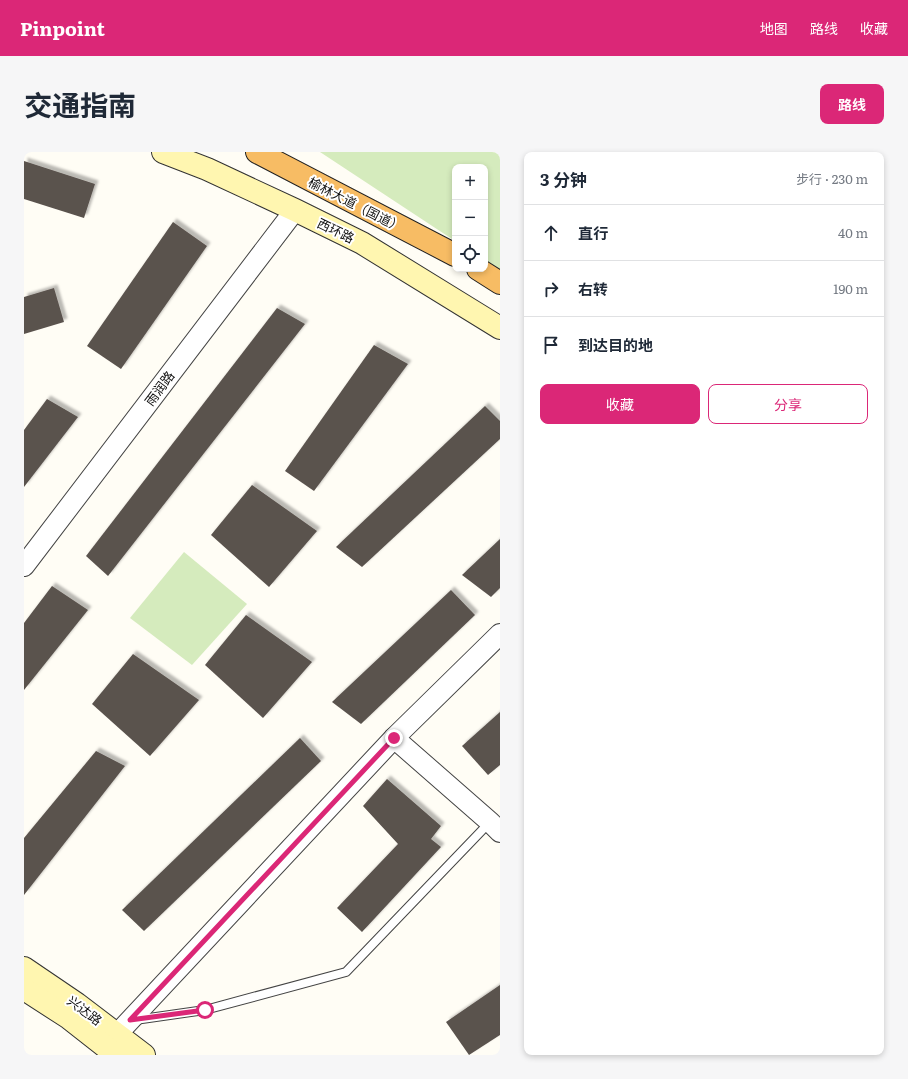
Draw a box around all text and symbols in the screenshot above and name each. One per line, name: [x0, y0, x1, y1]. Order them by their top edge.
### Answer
text: Pinpoint: [20, 14, 105, 42]
text: 地图: [760, 18, 788, 38]
text: 路线: [810, 18, 838, 38]
text: 收藏: [860, 18, 888, 38]
text: 交通指南: [24, 83, 136, 125]
button: 路线: [820, 84, 884, 124]
map controls: [452, 164, 488, 272]
button: +: [452, 164, 488, 200]
text: 3 分钟: [540, 166, 587, 191]
text: 步行 · 230 m: [796, 169, 868, 188]
street label: 榆林大道（国道）: [305, 172, 407, 236]
button: −: [452, 200, 488, 236]
street label: 西环路: [314, 213, 358, 247]
text: 直行: [578, 221, 608, 244]
icon: ahead: [540, 222, 562, 244]
text: 40 m: [838, 223, 868, 242]
button: locate: [452, 236, 488, 272]
text: 右转: [578, 277, 608, 300]
icon: right: [540, 278, 562, 300]
text: 190 m: [833, 279, 868, 298]
text: 到达目的地: [578, 333, 653, 356]
icon: arrive: [540, 334, 562, 356]
street label: 雨润路: [140, 367, 178, 409]
button: 收藏: [540, 384, 700, 424]
button: 分享: [708, 384, 868, 424]
route end: [385, 729, 403, 747]
street label: 兴达路: [64, 991, 106, 1029]
route start: [196, 1001, 214, 1019]

